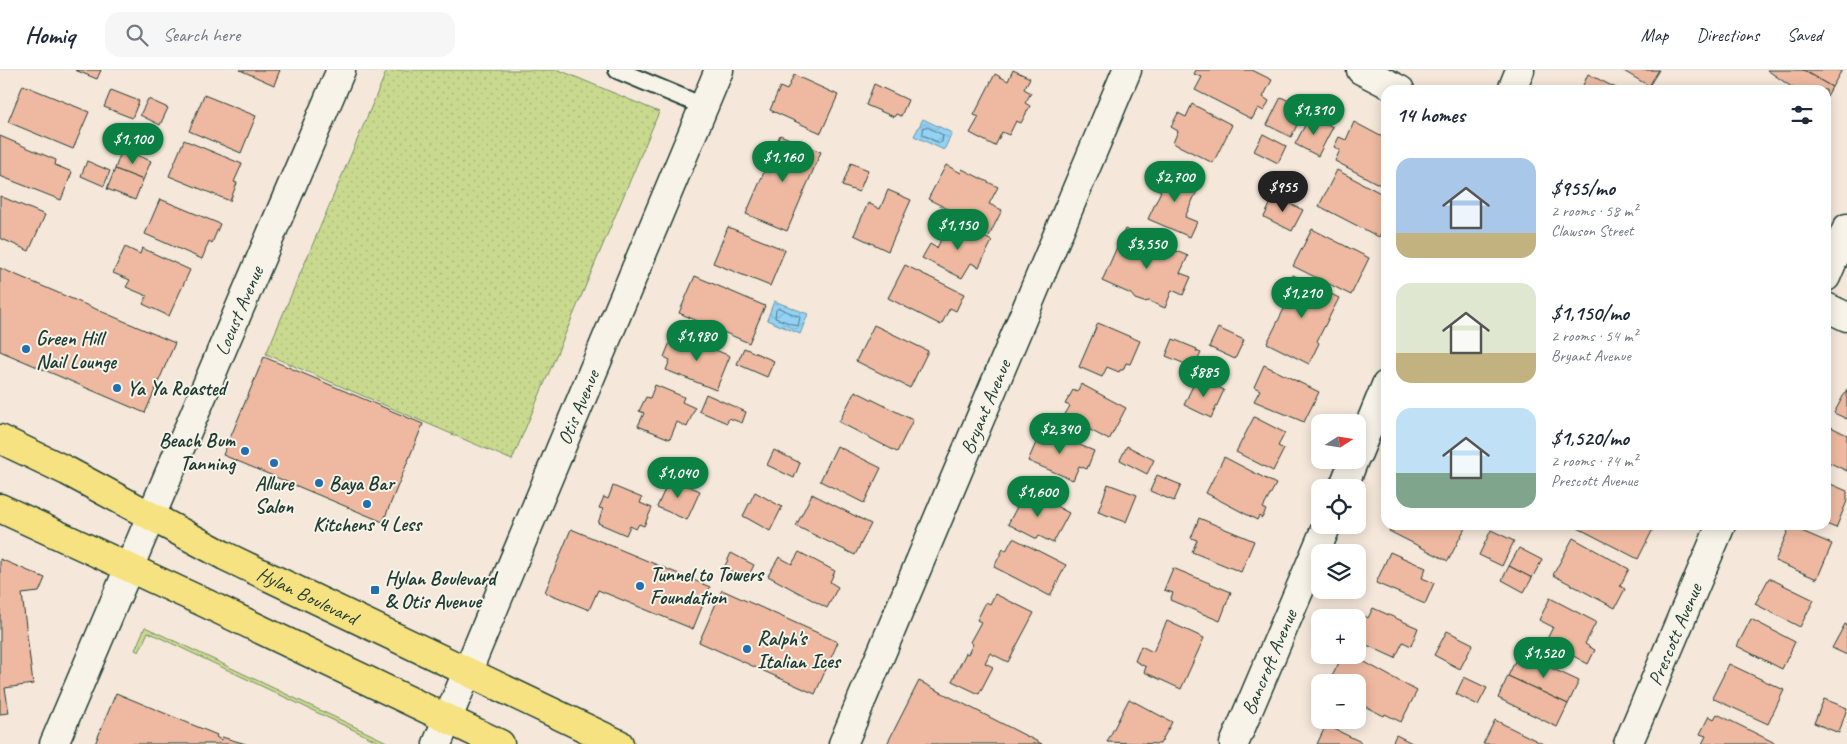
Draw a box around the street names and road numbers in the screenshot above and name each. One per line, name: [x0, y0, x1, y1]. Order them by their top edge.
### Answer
street label: Locust Avenue: [209, 261, 270, 359]
street label: Bryant Avenue: [955, 355, 1017, 458]
street label: Otis Avenue: [552, 365, 606, 449]
street label: Hylan Boulevard: [253, 561, 364, 632]
street label: Prescott Avenue: [1642, 579, 1708, 689]
street label: Bancroft Avenue: [1236, 605, 1303, 719]

